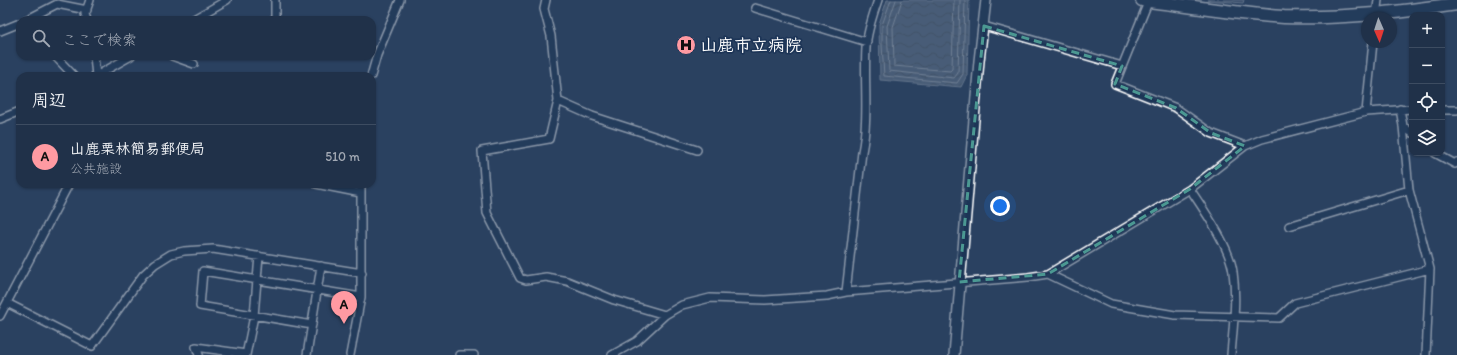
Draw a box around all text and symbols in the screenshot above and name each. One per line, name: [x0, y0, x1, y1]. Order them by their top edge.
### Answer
north arrow: [1361, 12, 1397, 48]
map controls: [1409, 12, 1445, 156]
button: +: [1409, 12, 1445, 48]
search box: [16, 16, 376, 60]
icon: search: [30, 27, 52, 49]
text: ここで検索: [62, 31, 137, 49]
hospital icon: 山鹿市立病院: [675, 34, 697, 56]
place label: 山鹿市立病院: [700, 35, 802, 55]
button: −: [1409, 48, 1445, 84]
button: locate: [1409, 84, 1445, 120]
text: 周辺: [32, 90, 66, 110]
button: layers: [1409, 120, 1445, 156]
text: 山鹿栗林簡易郵便局: [70, 140, 205, 158]
text: A: [41, 149, 49, 164]
text: 510 m: [325, 149, 360, 164]
text: 公共施設: [70, 161, 122, 176]
your location: [990, 196, 1010, 216]
pin: A: [331, 291, 357, 324]

